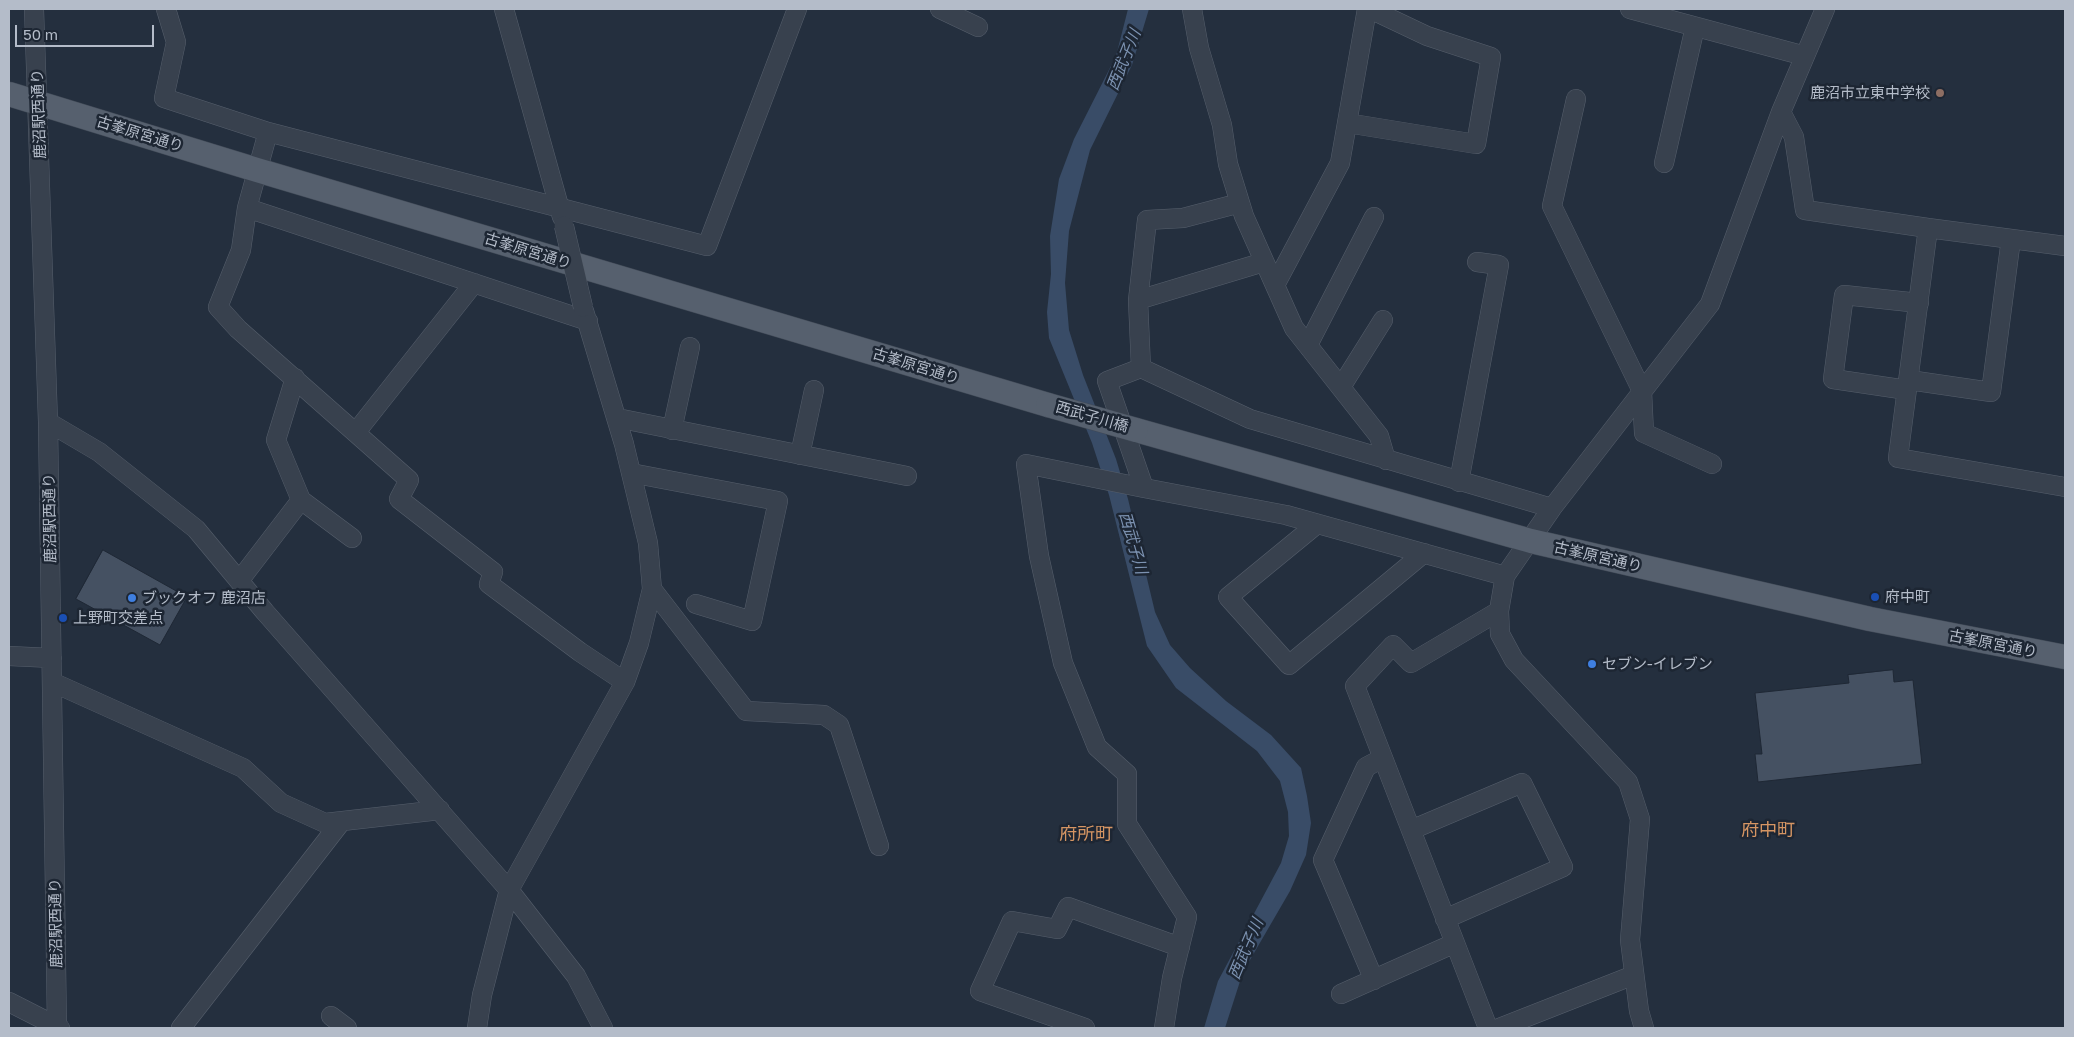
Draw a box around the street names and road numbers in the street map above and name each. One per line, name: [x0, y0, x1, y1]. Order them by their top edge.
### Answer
street label: 鹿沼駅西通り: [28, 69, 50, 159]
street label: 古峯原宮通り: [94, 112, 186, 156]
street label: 古峯原宮通り: [482, 229, 574, 273]
street label: 古峯原宮通り: [870, 344, 962, 388]
street label: 西武子川橋: [1053, 398, 1131, 436]
street label: 鹿沼駅西通り: [40, 473, 60, 563]
street label: 古峯原宮通り: [1552, 538, 1644, 576]
street label: 古峯原宮通り: [1947, 627, 2039, 661]
street label: 鹿沼駅西通り: [46, 878, 66, 968]

